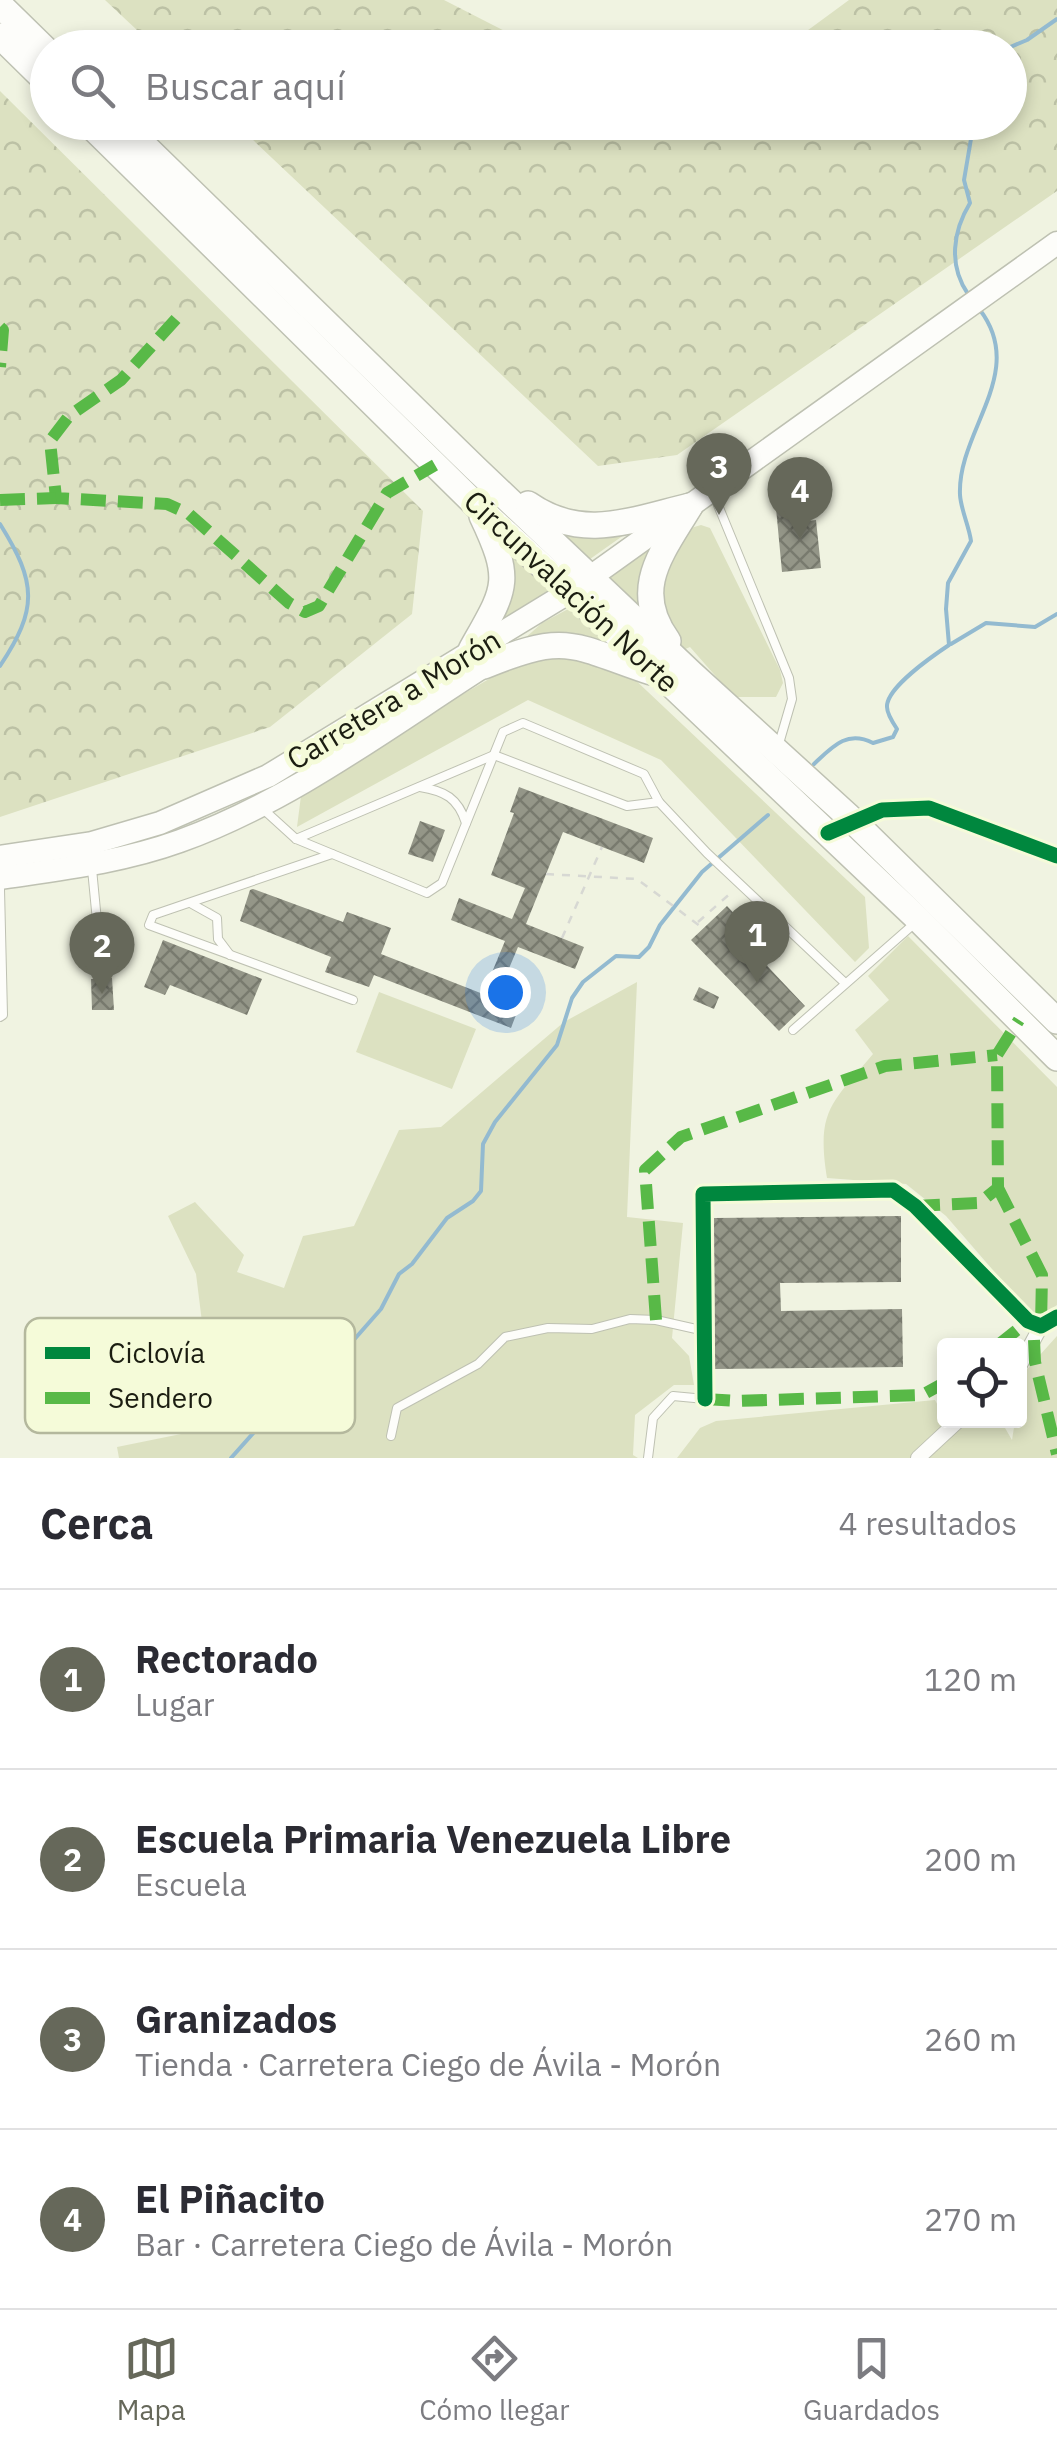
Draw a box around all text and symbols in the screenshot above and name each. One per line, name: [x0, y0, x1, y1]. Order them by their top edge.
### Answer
search box: [30, 30, 1027, 140]
icon: search: [65, 58, 120, 113]
text: Buscar aquí: [145, 61, 346, 110]
pin: 3: [686, 432, 752, 515]
pin: 4: [768, 456, 832, 539]
street label: Circunvalación Norte: [456, 481, 688, 701]
street label: Carretera a Morón: [279, 619, 507, 778]
pin: 1: [724, 900, 790, 983]
pin: 2: [70, 912, 134, 994]
your location: [480, 967, 531, 1018]
legend: [25, 1318, 355, 1433]
text: Ciclovía: [108, 1334, 205, 1371]
map controls: [937, 1338, 1027, 1428]
button: locate: [937, 1338, 1027, 1428]
text: Sendero: [108, 1379, 213, 1416]
text: Cerca: [40, 1496, 153, 1551]
text: 4 resultados: [838, 1502, 1017, 1544]
text: Rectorado: [135, 1634, 318, 1683]
text: 1: [63, 1658, 82, 1700]
text: 120 m: [924, 1658, 1017, 1700]
text: Lugar: [135, 1683, 215, 1725]
text: Escuela Primaria Venezuela Libre: [135, 1814, 731, 1863]
text: 2: [63, 1838, 82, 1880]
text: 200 m: [924, 1838, 1017, 1880]
text: Escuela: [135, 1863, 247, 1905]
text: Granizados: [135, 1994, 337, 2043]
text: 3: [63, 2018, 82, 2060]
text: 260 m: [924, 2018, 1017, 2060]
text: Tienda · Carretera Ciego de Ávila - Morón: [135, 2043, 721, 2085]
text: El Piñacito: [135, 2174, 325, 2223]
text: 4: [63, 2198, 82, 2240]
text: 270 m: [924, 2198, 1017, 2240]
text: Bar · Carretera Ciego de Ávila - Morón: [135, 2223, 673, 2265]
tab: Mapa: [117, 2331, 186, 2428]
tab: Cómo llegar: [419, 2331, 569, 2428]
tab: Guardados: [803, 2331, 940, 2428]

